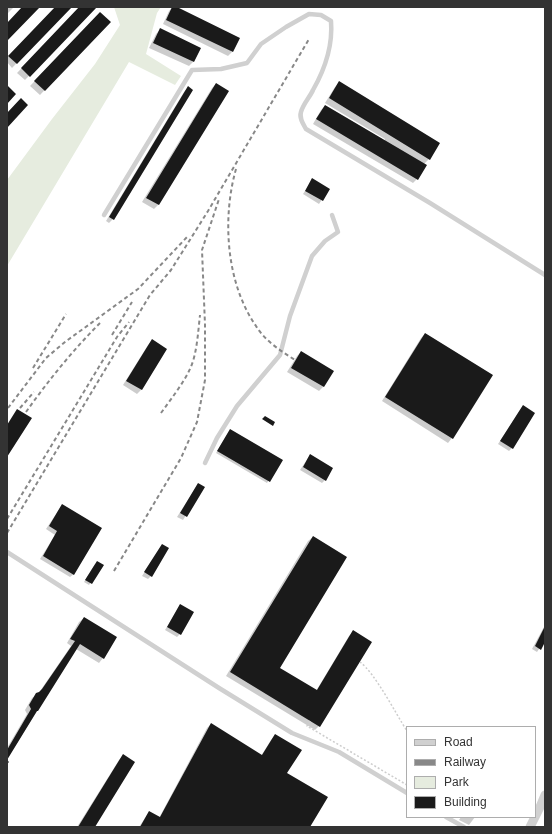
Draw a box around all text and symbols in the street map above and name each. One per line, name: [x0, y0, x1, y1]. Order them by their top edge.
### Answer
legend: [406, 726, 536, 818]
text: Road: [444, 735, 473, 749]
text: Railway: [444, 755, 486, 769]
text: Park: [444, 775, 469, 789]
text: Building: [444, 795, 487, 809]

